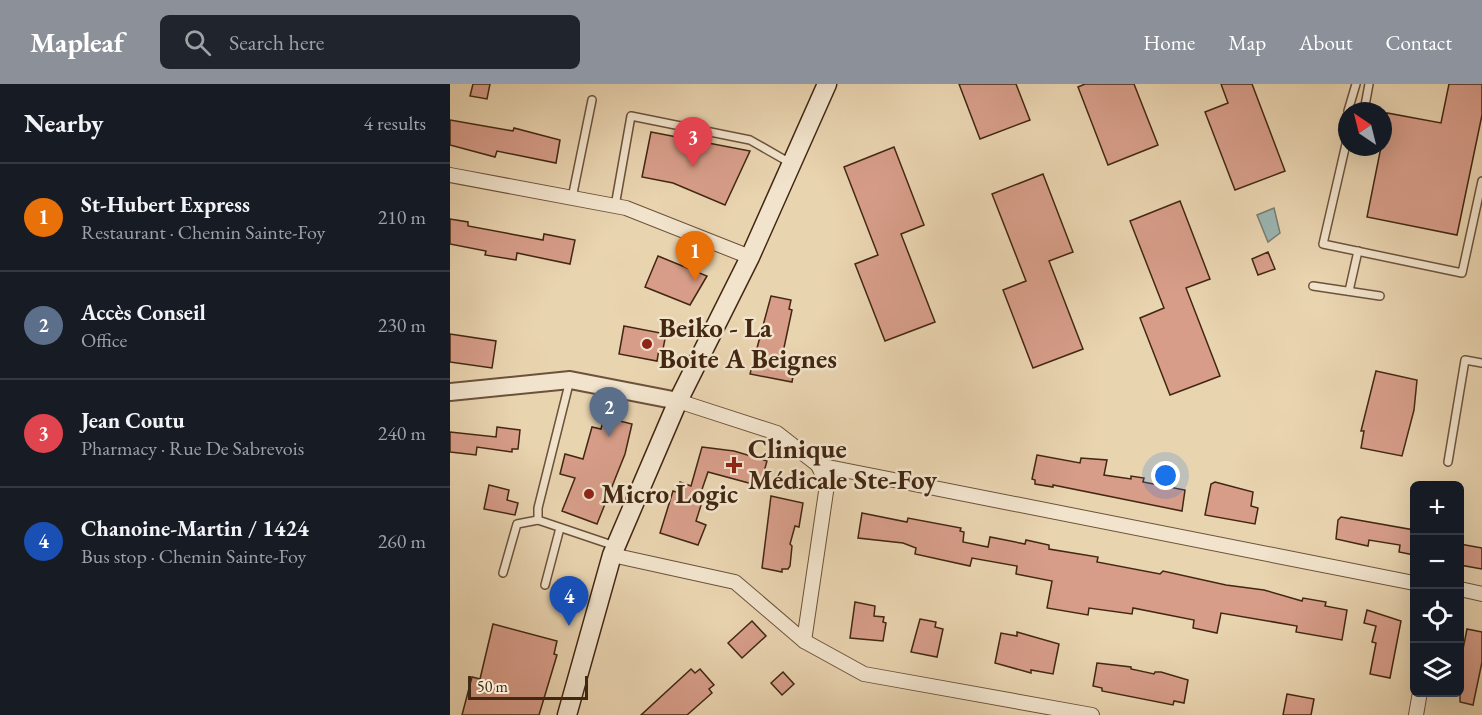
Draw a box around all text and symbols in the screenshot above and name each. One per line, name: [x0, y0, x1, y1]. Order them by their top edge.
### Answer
search box: [160, 15, 580, 69]
text: Mapleaf: [30, 24, 124, 60]
icon: search: [181, 26, 214, 59]
text: Search here: [229, 28, 324, 57]
text: Home: [1143, 29, 1195, 56]
text: Map: [1228, 29, 1266, 56]
text: About: [1299, 29, 1352, 56]
text: Contact: [1385, 29, 1452, 56]
north arrow: [1338, 102, 1392, 156]
text: Nearby: [24, 106, 104, 140]
text: 4 results: [363, 110, 426, 136]
pin: 3: [674, 118, 712, 167]
text: St-Hubert Express: [81, 190, 250, 219]
text: 1: [38, 204, 49, 230]
text: 210 m: [378, 204, 426, 230]
text: Restaurant · Chemin Sainte-Foy: [81, 219, 325, 245]
pin: 1: [676, 232, 714, 281]
text: Accès Conseil: [81, 298, 206, 327]
place label: Beiko - La Boite A Beignes: [659, 310, 837, 376]
text: 2: [38, 312, 49, 338]
text: 230 m: [378, 312, 426, 338]
text: Office: [81, 327, 127, 353]
marker: Beiko - La Boite A Beignes: [640, 337, 654, 351]
pin: 2: [590, 388, 628, 437]
text: Jean Coutu: [81, 406, 185, 435]
text: 3: [38, 420, 49, 446]
text: 240 m: [378, 420, 426, 446]
place label: Clinique Médicale Ste-Foy: [748, 431, 938, 497]
text: Pharmacy · Rue De Sabrevois: [81, 435, 304, 461]
marker: Clinique Médicale Ste-Foy: [725, 456, 743, 474]
your location: [1151, 461, 1180, 490]
place label: Micro Logic: [601, 476, 738, 511]
map controls: [1410, 481, 1464, 697]
button: +: [1410, 481, 1464, 535]
marker: Micro Logic: [582, 487, 596, 501]
text: Chanoine-Martin / 1424: [81, 514, 309, 543]
text: 4: [38, 528, 49, 554]
text: 260 m: [378, 528, 426, 554]
button: −: [1410, 535, 1464, 589]
text: Bus stop · Chemin Sainte-Foy: [81, 543, 306, 569]
pin: 4: [550, 576, 588, 626]
button: locate: [1410, 589, 1464, 643]
button: layers: [1410, 643, 1464, 697]
scale bar: [468, 673, 588, 700]
text: 50 m: [477, 676, 508, 697]

